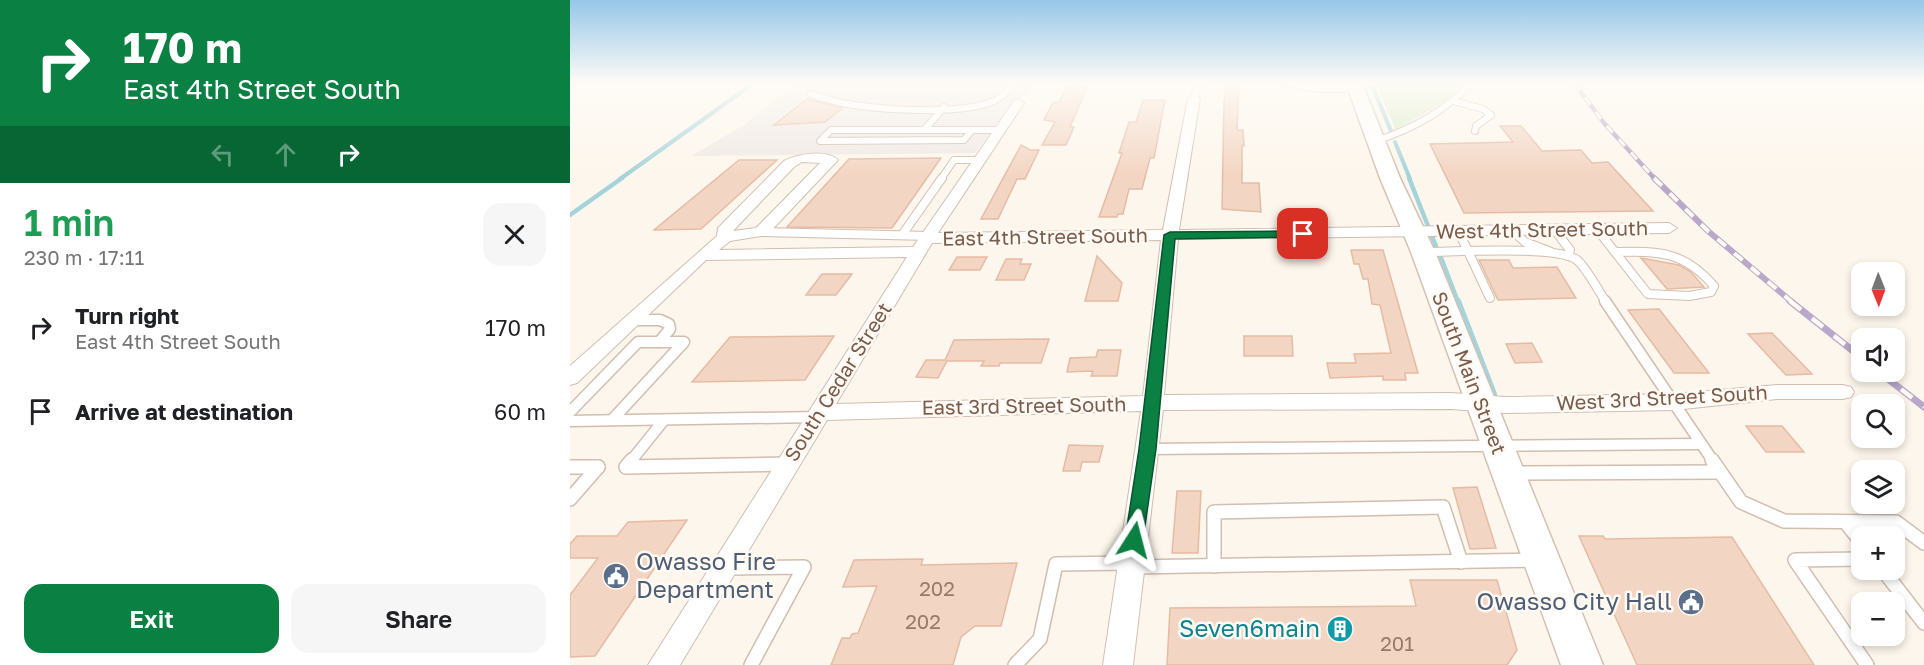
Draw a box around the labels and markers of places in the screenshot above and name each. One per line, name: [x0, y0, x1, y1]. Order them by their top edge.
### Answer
pin: [1277, 208, 1328, 259]
place label: Owasso Fire Department: [636, 546, 776, 603]
public building icon: Owasso Fire Department: [601, 561, 631, 591]
place label: Owasso City Hall: [1476, 586, 1672, 615]
public building icon: Owasso City Hall: [1676, 587, 1706, 617]
place label: Seven6main: [1179, 613, 1320, 642]
building icon: Seven6main: [1325, 614, 1355, 644]

